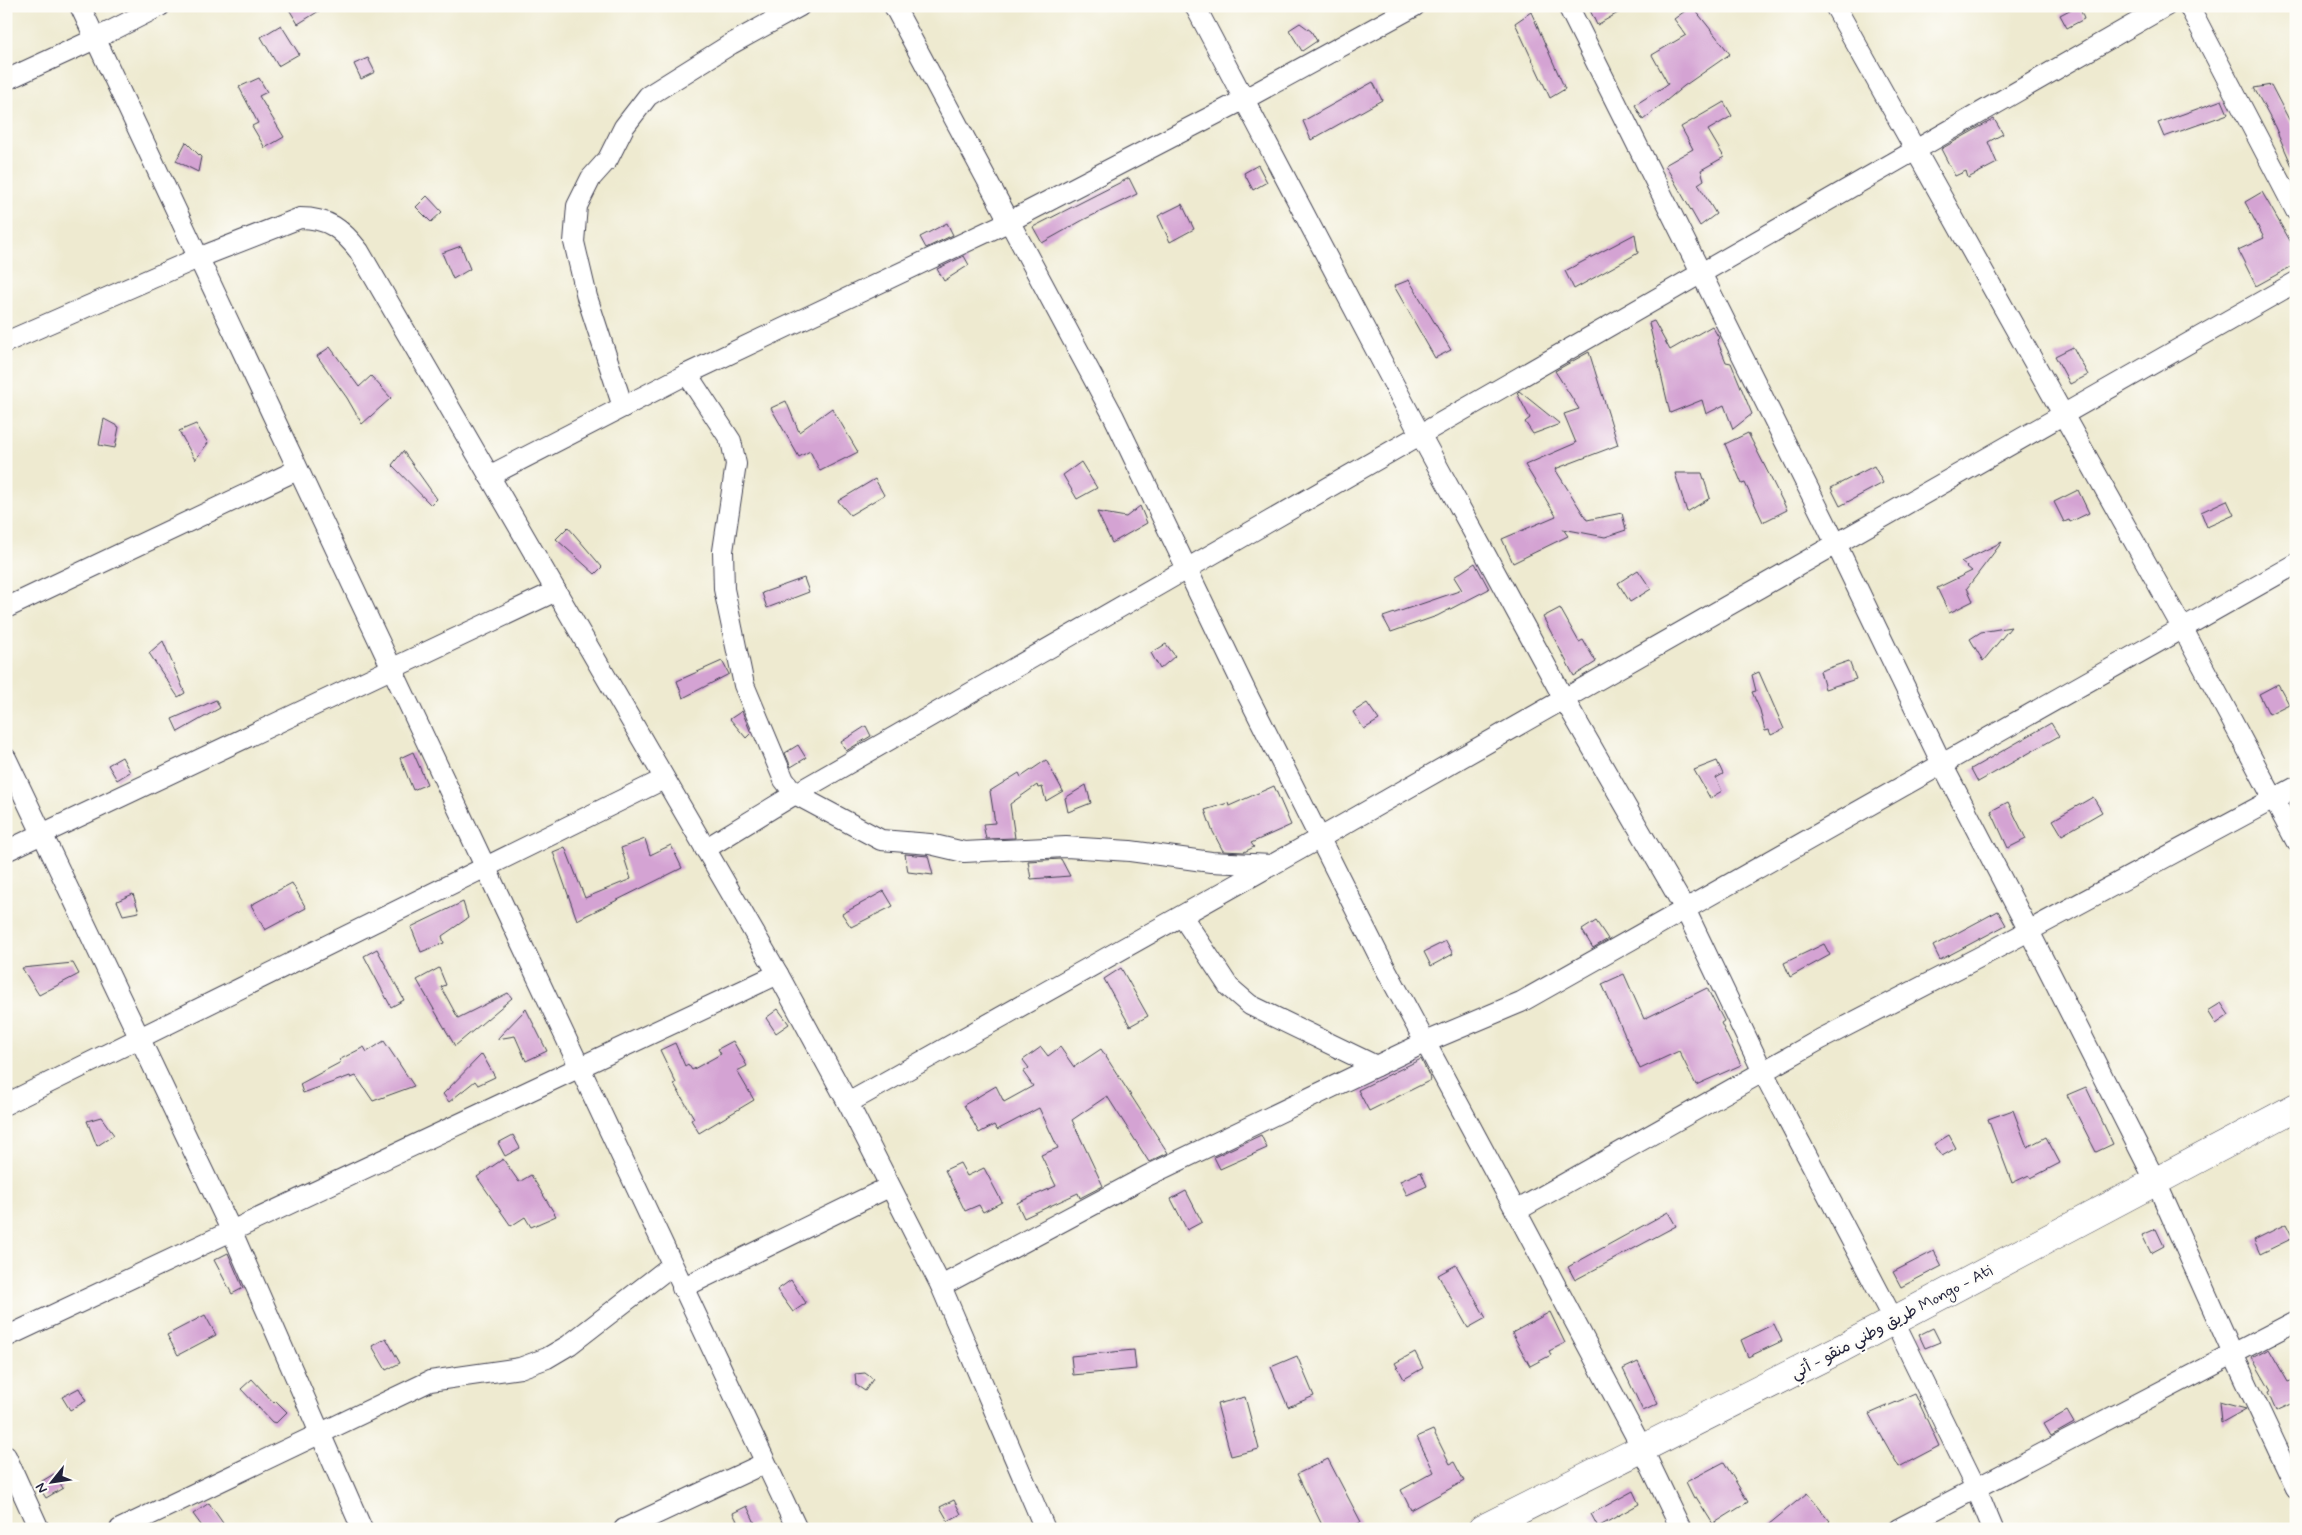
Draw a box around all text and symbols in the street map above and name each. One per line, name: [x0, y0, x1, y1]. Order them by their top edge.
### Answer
street label: طريق وطني منقو - أتي Mongo - Ati: [1787, 1260, 1998, 1387]
north arrow: [28, 1458, 78, 1508]
text: N: [31, 1479, 52, 1497]

